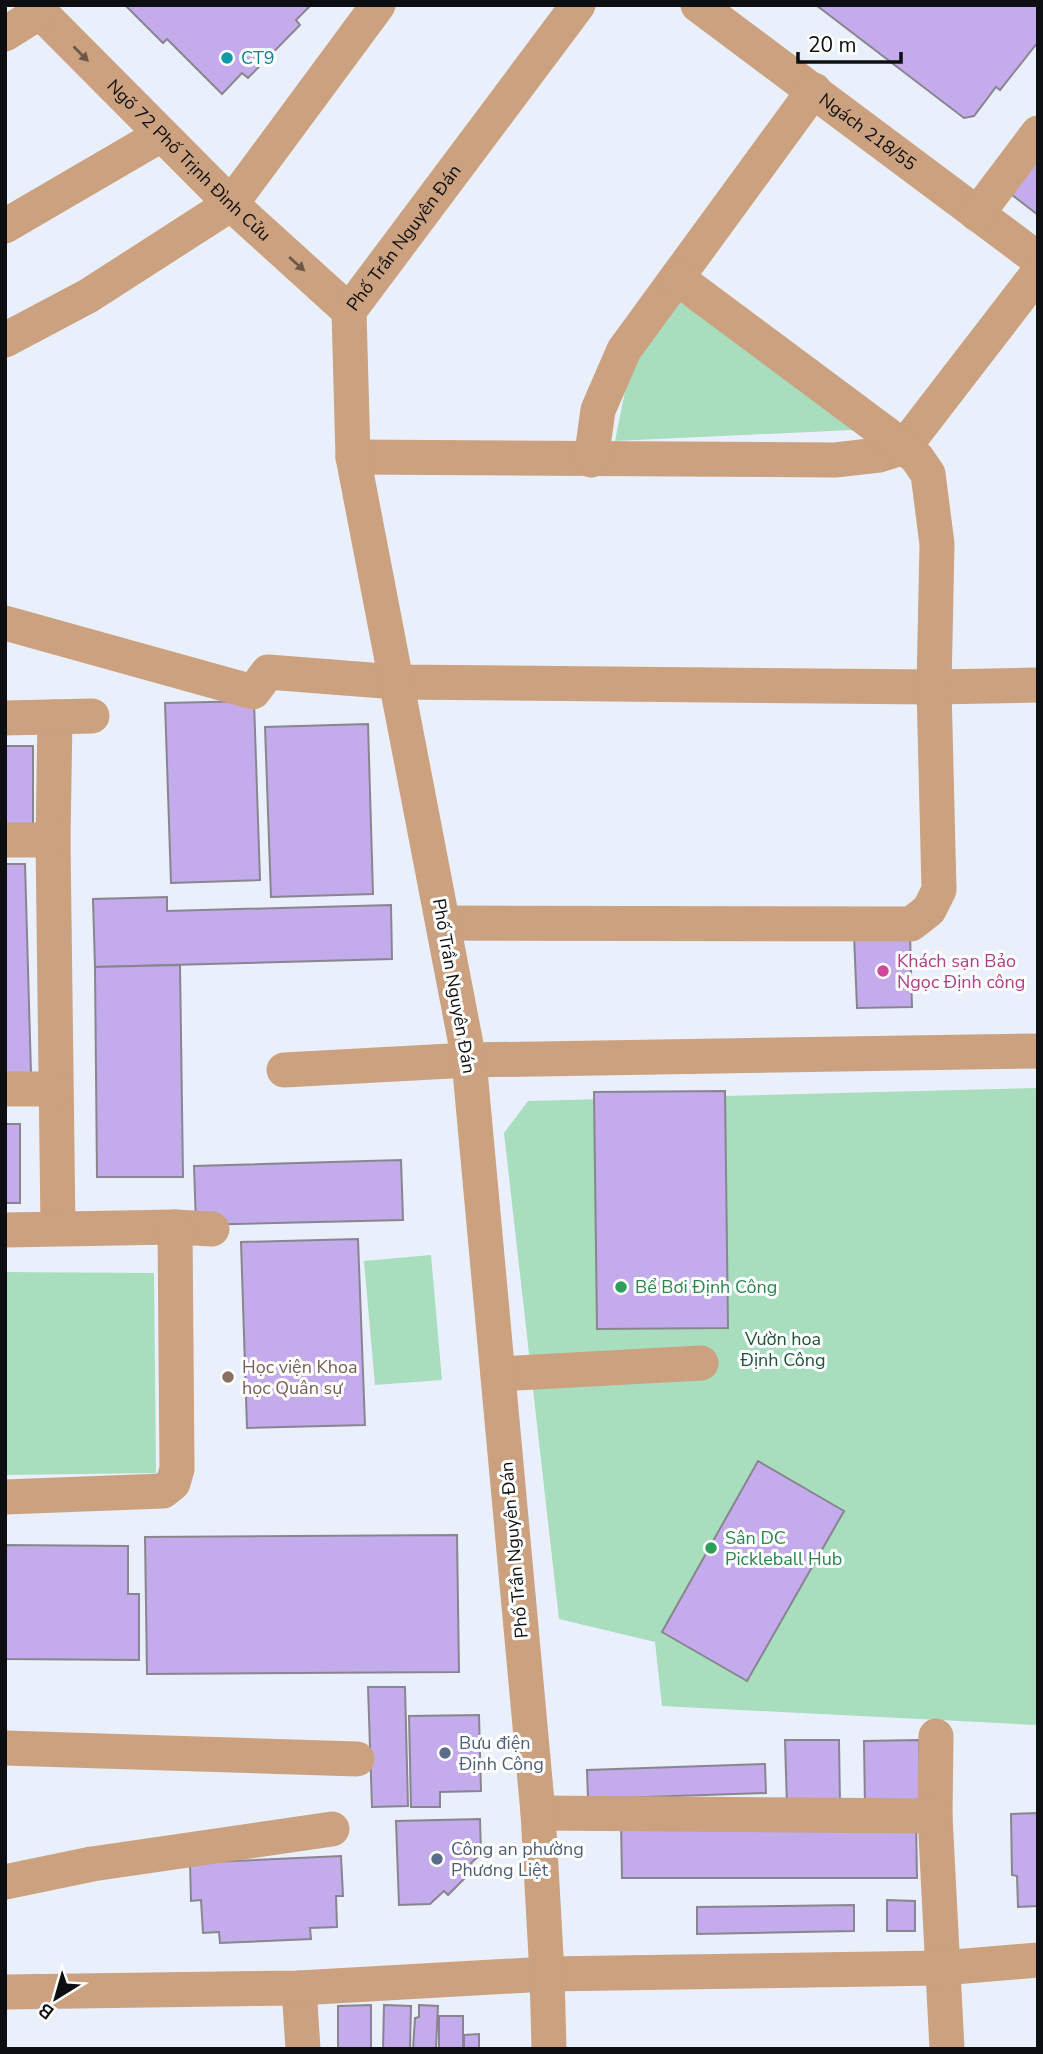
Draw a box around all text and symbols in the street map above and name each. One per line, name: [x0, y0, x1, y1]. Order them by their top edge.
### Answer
scale bar: [798, 21, 901, 65]
text: 20 m: [808, 31, 857, 59]
one-way arrow: [73, 45, 89, 62]
place label: CT9: [241, 46, 275, 70]
marker: CT9: [219, 50, 235, 66]
street label: Ngõ 72 Phố Trịnh Đình Cửu: [102, 74, 276, 246]
street label: Ngách 218/55: [814, 88, 921, 176]
street label: Phố Trần Nguyên Đán: [341, 160, 467, 316]
one-way arrow: [288, 256, 306, 272]
street label: Phố Trần Nguyên Đán: [427, 897, 481, 1075]
place label: Khách sạn Bảo Ngọc Định công: [897, 949, 1025, 994]
marker: Khách sạn Bảo Ngọc Định công: [875, 963, 891, 979]
place label: Bể Bơi Định Công: [635, 1275, 777, 1299]
marker: Bể Bơi Định Công: [613, 1279, 629, 1295]
park label: Vườn hoa Định Công: [740, 1327, 825, 1372]
place label: Học viện Khoa học Quân sự: [242, 1355, 358, 1400]
marker: Học viện Khoa học Quân sự: [220, 1369, 236, 1385]
street label: Phố Trần Nguyên Đán: [494, 1461, 534, 1639]
place label: Sân DC Pickleball Hub: [725, 1526, 842, 1571]
marker: Sân DC Pickleball Hub: [703, 1540, 719, 1556]
place label: Bưu điện Định Công: [458, 1731, 544, 1776]
marker: Bưu điện Định Công: [437, 1745, 453, 1761]
place label: Công an phường Phương Liệt: [451, 1837, 584, 1882]
marker: Công an phường Phương Liệt: [429, 1851, 445, 1867]
north arrow: [21, 1963, 91, 2033]
text: B: [33, 1996, 59, 2025]

